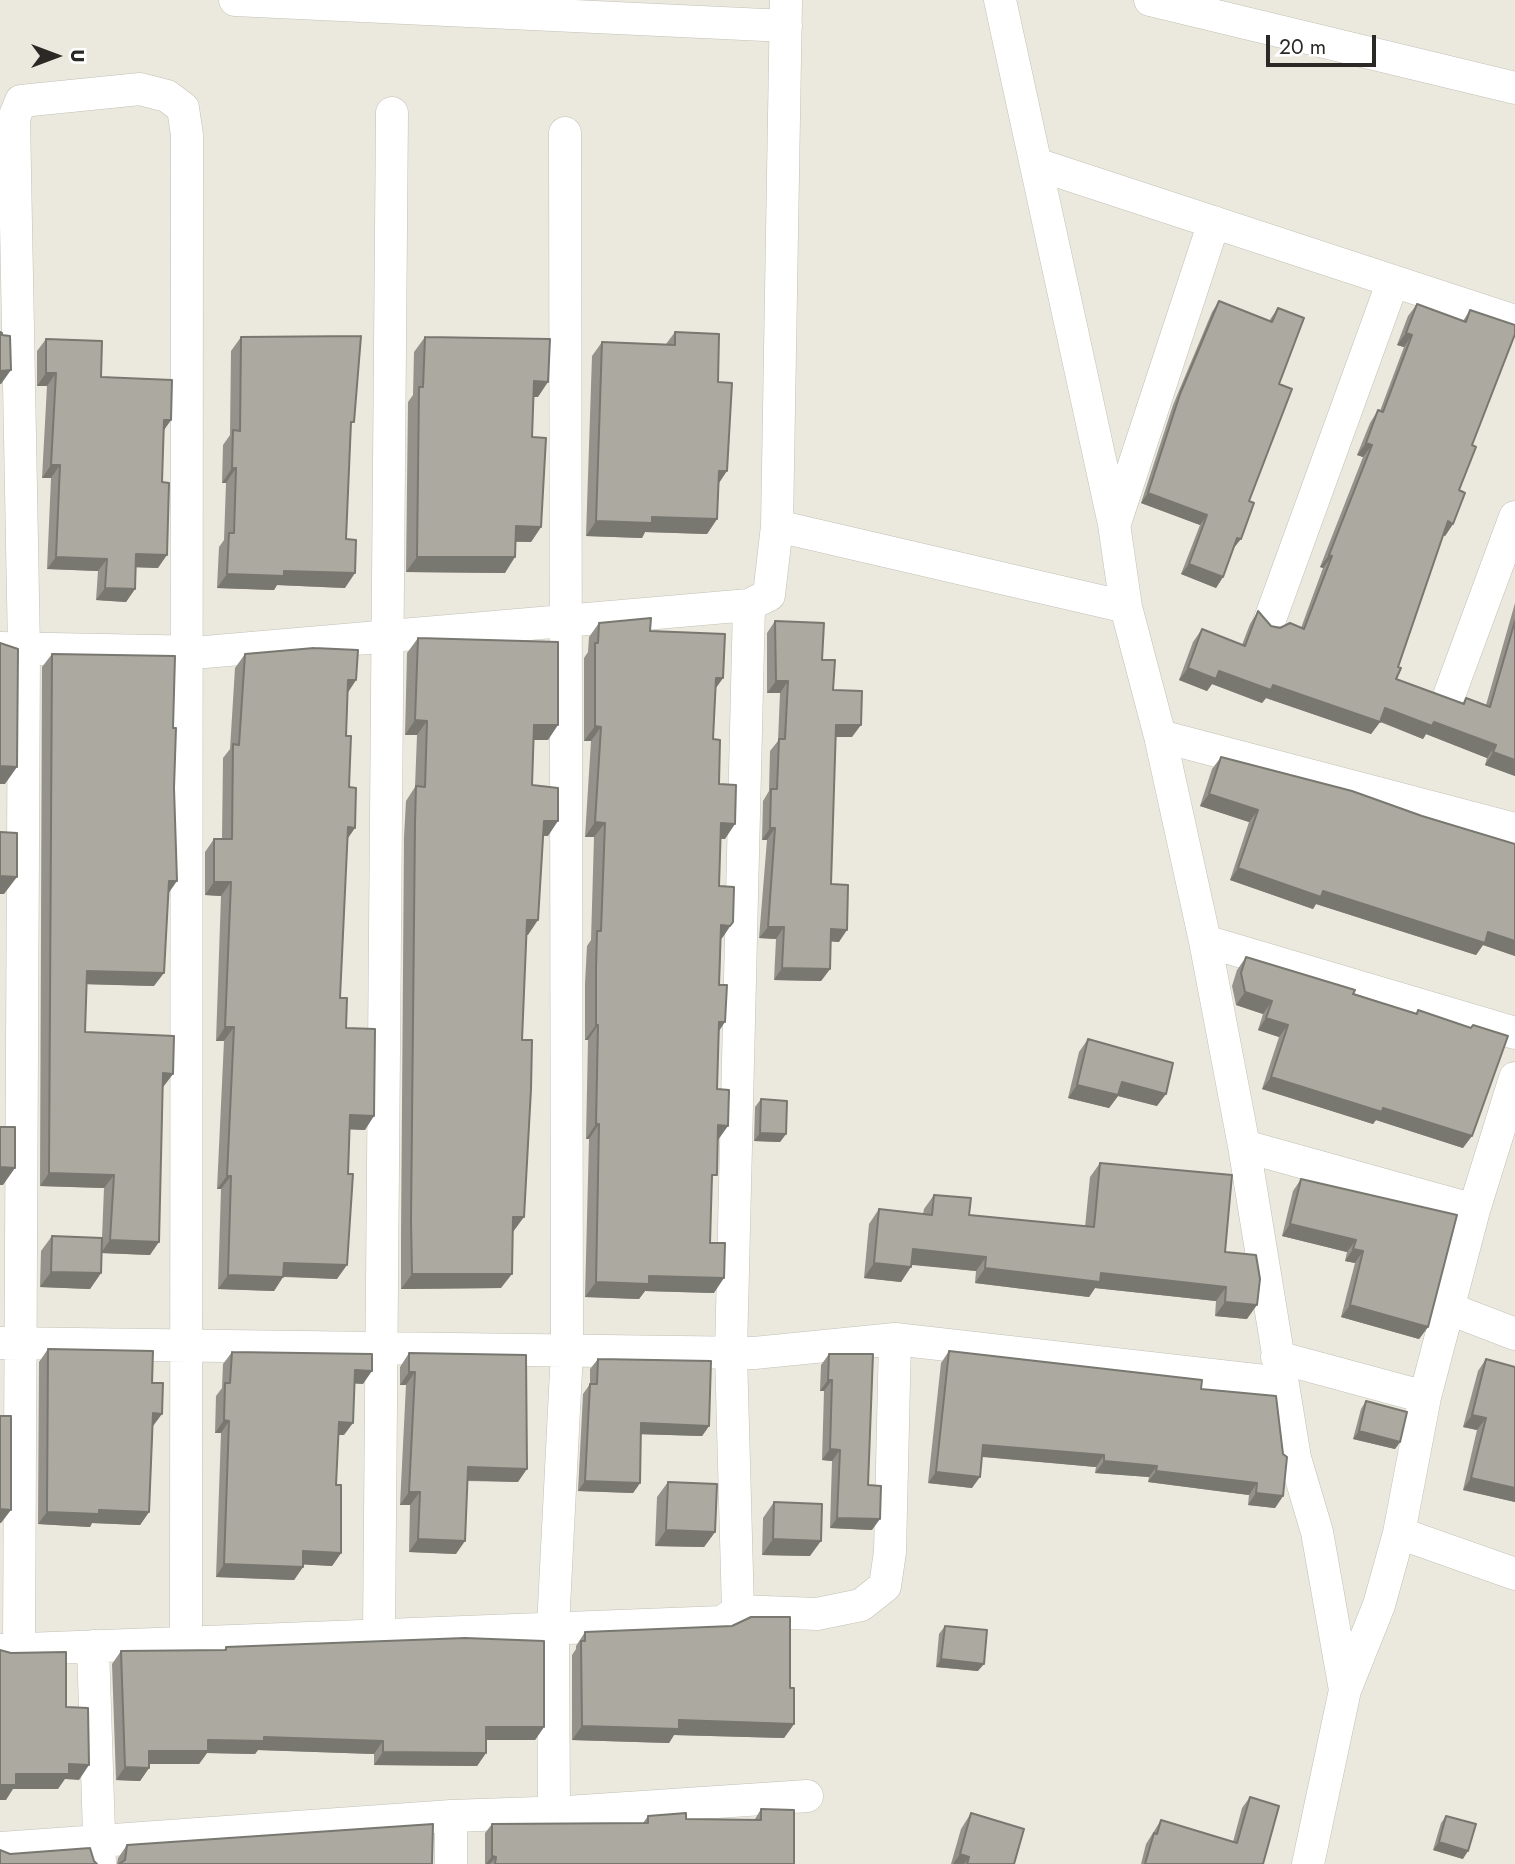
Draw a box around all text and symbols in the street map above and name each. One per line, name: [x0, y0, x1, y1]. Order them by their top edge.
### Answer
north arrow: [21, 21, 91, 91]
scale bar: [1270, 21, 1380, 65]
text: 20 m: [1279, 32, 1326, 62]
text: U: [64, 49, 91, 63]

